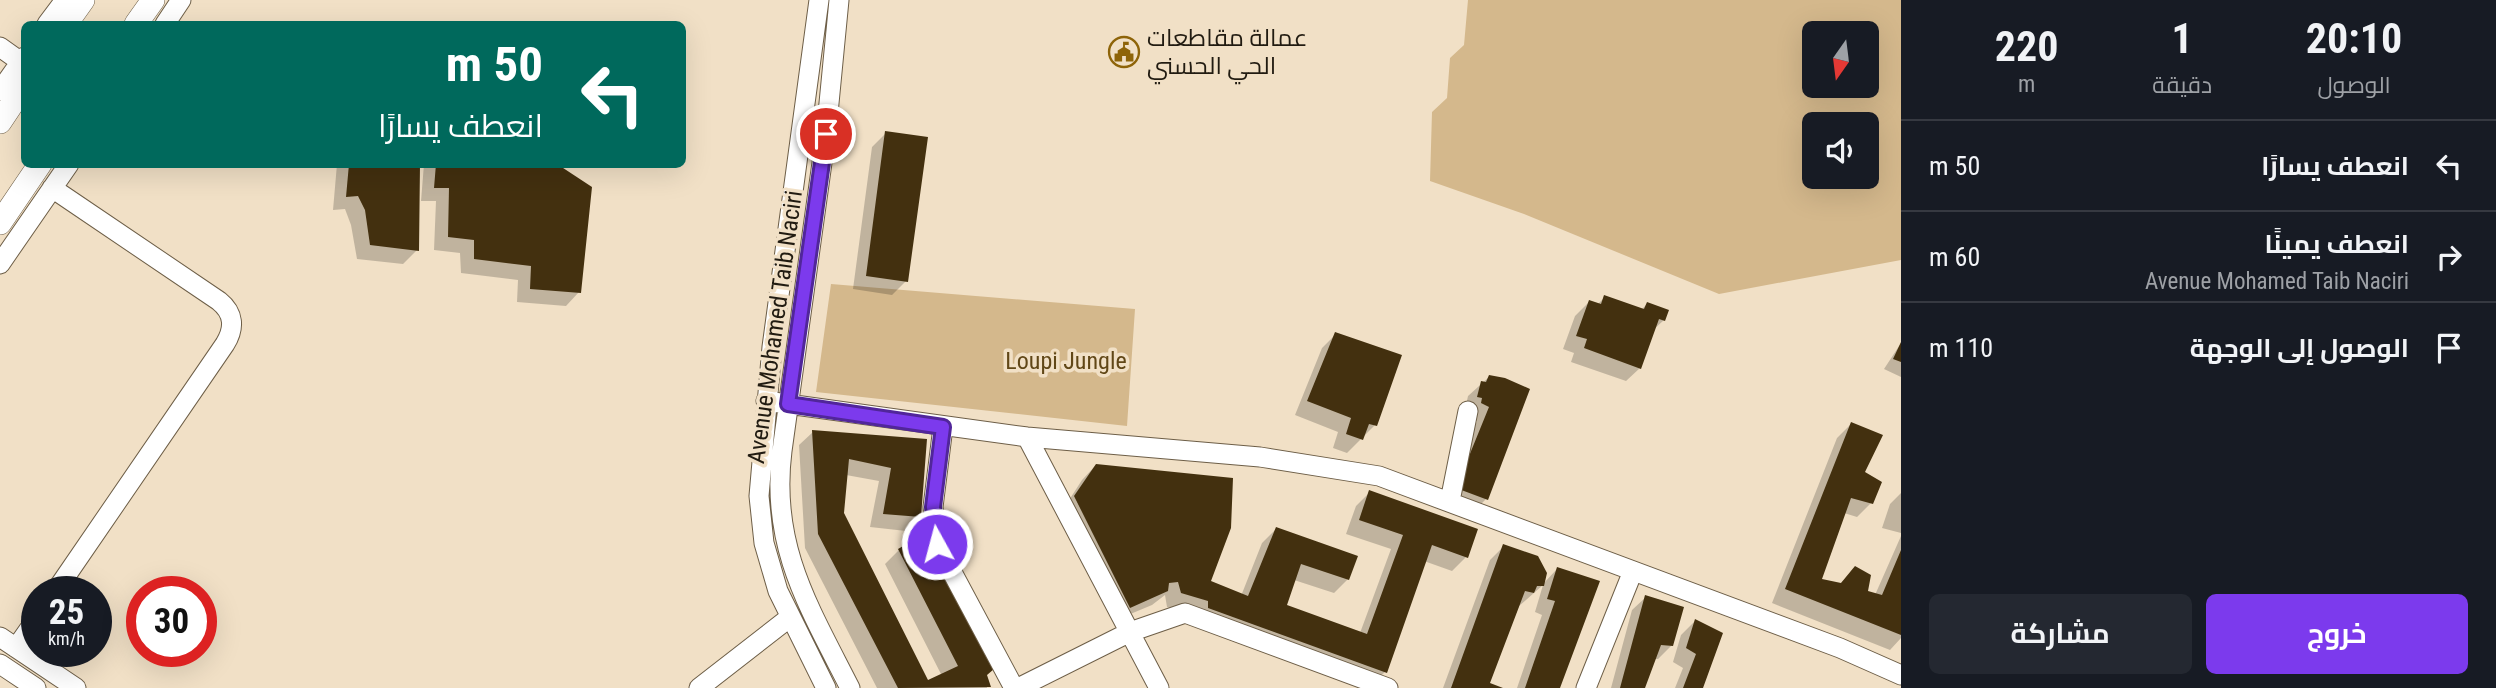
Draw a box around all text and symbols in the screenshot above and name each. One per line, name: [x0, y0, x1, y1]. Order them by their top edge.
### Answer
text: 1: [2172, 14, 2193, 63]
text: 20:10: [2306, 14, 2402, 63]
north arrow: [1802, 21, 1880, 98]
map controls: [1802, 21, 1879, 189]
text: 220: [1995, 22, 2058, 71]
place label: عمالة مقاطعات الحي الحسني: [1147, 24, 1307, 85]
public building icon: عمالة مقاطعات الحي الحسني: [1107, 35, 1141, 69]
text: 50 m: [446, 36, 543, 93]
icon: left: [567, 49, 658, 140]
text: m: [2018, 71, 2035, 98]
text: دقيقة: [2152, 72, 2212, 99]
text: الوصول: [2317, 72, 2391, 99]
pin: [796, 104, 856, 164]
text: انعطف يسارًا: [378, 107, 543, 145]
button: sound: [1802, 112, 1879, 189]
icon: arrive: [807, 115, 845, 153]
icon: left: [2430, 147, 2468, 185]
text: 50 m: [1929, 151, 1980, 181]
text: انعطف يسارًا: [2261, 151, 2409, 181]
street label: Avenue Mohamed Taib Naciri: [742, 189, 808, 465]
text: انعطف يمينًا: [2264, 229, 2409, 259]
icon: right: [2430, 238, 2468, 276]
text: 60 m: [1929, 242, 1980, 272]
text: Avenue Mohamed Taib Naciri: [2145, 268, 2409, 295]
icon: arrive: [2430, 329, 2468, 367]
text: 110 m: [1929, 333, 1993, 363]
text: الوصول إلى الوجهة: [2190, 333, 2409, 363]
park label: Loupi Jungle: [1005, 347, 1127, 375]
position arrow: [900, 507, 974, 581]
speed limit sign: 30: [126, 576, 217, 667]
text: 25: [49, 592, 84, 633]
button: مشاركة: [1929, 594, 2192, 674]
button: خروج: [2206, 594, 2468, 674]
text: km/h: [48, 628, 85, 649]

